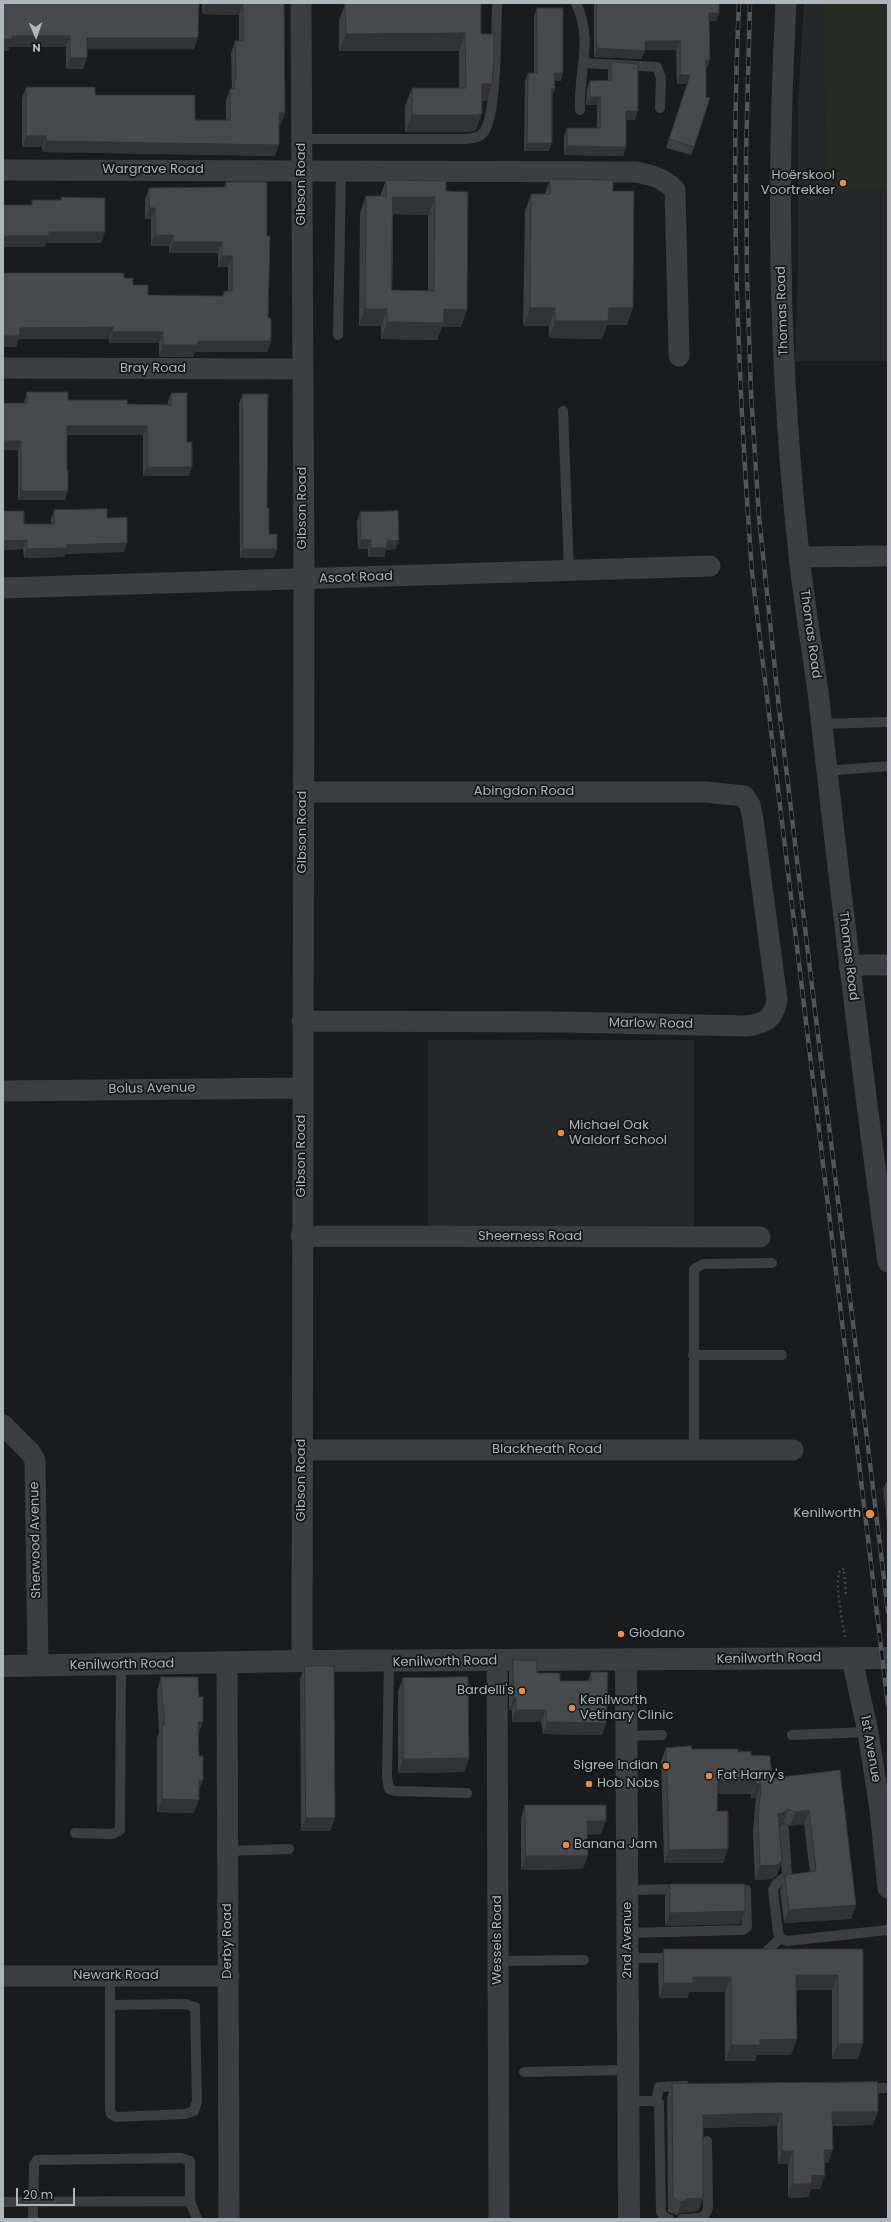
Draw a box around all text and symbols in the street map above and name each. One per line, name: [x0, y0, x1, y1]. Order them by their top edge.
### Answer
north arrow: [16, 16, 56, 56]
text: N: [32, 40, 41, 56]
street label: Gibson Road: [294, 143, 310, 225]
street label: Wargrave Road: [102, 162, 204, 178]
place label: Hoërskool Voortrekker: [761, 168, 835, 199]
marker: Hoërskool Voortrekker: [838, 178, 848, 188]
street label: Thomas Road: [774, 266, 792, 356]
street label: Bray Road: [120, 361, 186, 377]
street label: Gibson Road: [295, 467, 311, 549]
street label: Ascot Road: [319, 569, 393, 587]
street label: Thomas Road: [796, 588, 824, 680]
street label: Abingdon Road: [474, 784, 574, 800]
street label: Gibson Road: [295, 791, 311, 873]
street label: Thomas Road: [835, 910, 861, 1002]
street label: Marlow Road: [609, 1015, 693, 1033]
street label: Bolus Avenue: [108, 1080, 196, 1098]
street label: Gibson Road: [294, 1115, 310, 1197]
place label: Michael Oak Waldorf School: [569, 1118, 667, 1149]
marker: Michael Oak Waldorf School: [556, 1128, 566, 1138]
street label: Sheerness Road: [478, 1229, 582, 1245]
street label: Gibson Road: [294, 1439, 310, 1521]
street label: Blackheath Road: [492, 1442, 602, 1458]
street label: Sherwood Avenue: [27, 1481, 45, 1599]
place label: Kenilworth: [794, 1506, 861, 1522]
marker: Kenilworth: [864, 1508, 876, 1520]
place label: Giodano: [629, 1626, 685, 1642]
marker: Giodano: [616, 1629, 626, 1639]
street label: Kenilworth Road: [717, 1650, 821, 1668]
street label: Kenilworth Road: [393, 1653, 497, 1671]
street label: Kenilworth Road: [70, 1656, 174, 1674]
place label: Bardelli's: [457, 1683, 514, 1699]
marker: Bardelli's: [517, 1686, 527, 1696]
place label: Kenilworth Vetinary Clinic: [580, 1693, 673, 1724]
marker: Kenilworth Vetinary Clinic: [567, 1703, 577, 1713]
street label: 1st Avenue: [856, 1714, 884, 1784]
place label: Sigree Indian: [573, 1758, 658, 1774]
marker: Sigree Indian: [661, 1761, 671, 1771]
place label: Fat Harry's: [717, 1768, 784, 1784]
marker: Fat Harry's: [704, 1771, 714, 1781]
place label: Hob Nobs: [597, 1776, 660, 1792]
marker: Hob Nobs: [584, 1779, 594, 1789]
place label: Banana Jam: [574, 1837, 658, 1853]
marker: Banana Jam: [561, 1840, 571, 1850]
street label: Wessels Road: [490, 1895, 506, 1985]
street label: 2nd Avenue: [620, 1902, 636, 1978]
street label: Derby Road: [220, 1903, 236, 1979]
street label: Newark Road: [73, 1968, 159, 1984]
scale bar: [18, 2180, 77, 2206]
text: 20 m: [23, 2186, 53, 2203]

